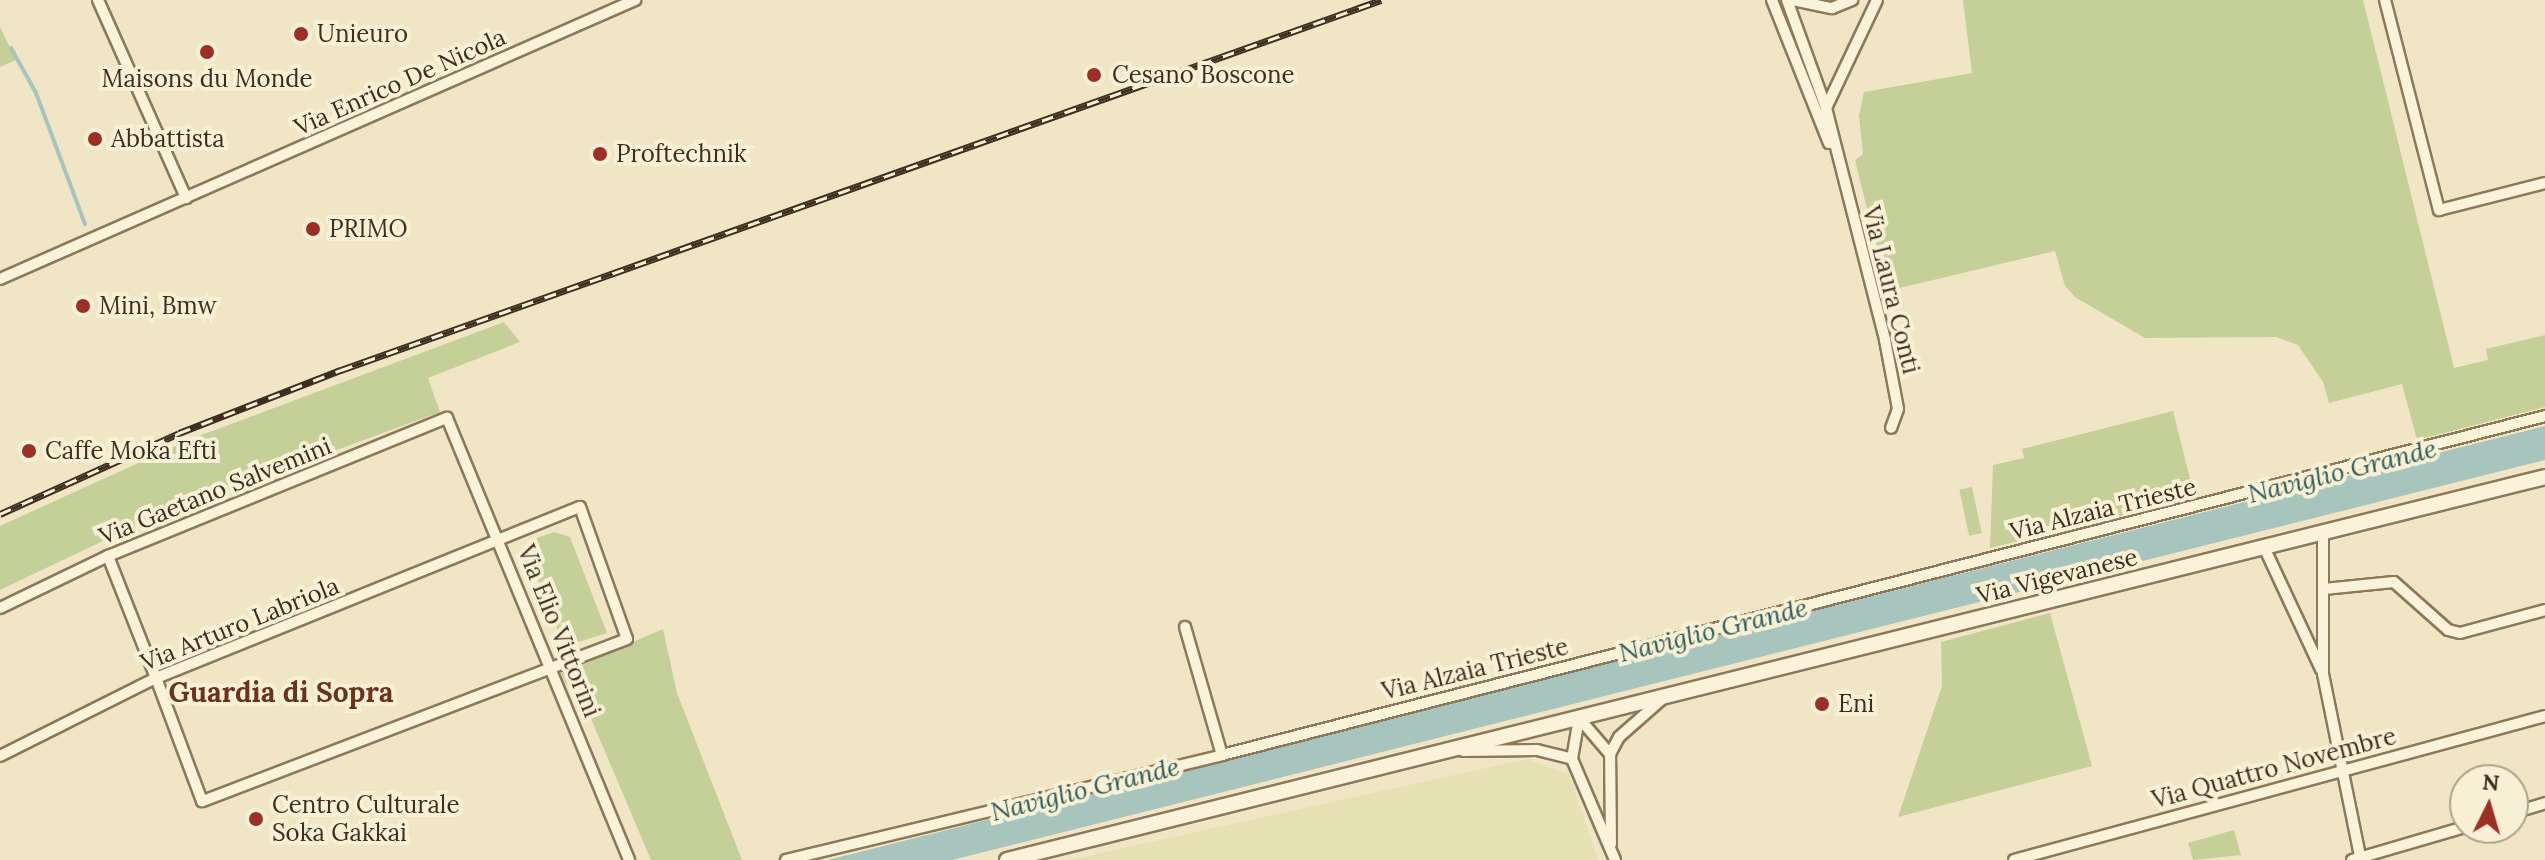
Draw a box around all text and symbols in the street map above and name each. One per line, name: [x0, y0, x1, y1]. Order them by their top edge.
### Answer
place label: Unieuro: [317, 20, 408, 48]
street label: Via Enrico De Nicola: [290, 22, 510, 142]
marker: Unieuro: [292, 25, 310, 43]
marker: Maisons du Monde: [198, 43, 216, 61]
place label: Cesano Boscone: [1112, 61, 1295, 89]
marker: Cesano Boscone: [1083, 64, 1105, 86]
place label: Maisons du Monde: [101, 65, 313, 93]
place label: Abbattista: [111, 125, 225, 153]
marker: Abbattista: [86, 130, 104, 148]
place label: Proftechnik: [616, 140, 747, 168]
marker: Proftechnik: [591, 145, 609, 163]
street label: Via Laura Conti: [1856, 203, 1926, 377]
place label: PRIMO: [329, 215, 408, 243]
marker: PRIMO: [304, 220, 322, 238]
place label: Mini, Bmw: [99, 292, 217, 320]
marker: Mini, Bmw: [74, 297, 92, 315]
street label: Via Gaetano Salvemini: [95, 431, 335, 551]
water label: Naviglio Grande: [2244, 432, 2440, 510]
place label: Caffe Moka Efti: [45, 437, 217, 465]
marker: Caffe Moka Efti: [20, 442, 38, 460]
street label: Via Alzaia Trieste: [2007, 472, 2199, 546]
street label: Via Elio Vittorini: [511, 541, 607, 721]
street label: Via Vigevanese: [1974, 542, 2140, 610]
street label: Via Arturo Labriola: [137, 571, 343, 677]
water label: Naviglio Grande: [1615, 591, 1811, 669]
street label: Via Alzaia Trieste: [1379, 632, 1571, 706]
district label: Guardia di Sopra: [169, 675, 393, 709]
place label: Eni: [1838, 690, 1874, 718]
marker: Eni: [1813, 695, 1831, 713]
street label: Via Quattro Novembre: [2149, 722, 2399, 814]
water label: Naviglio Grande: [987, 750, 1183, 828]
north arrow: [2449, 764, 2529, 844]
text: N: [2481, 767, 2501, 797]
place label: Centro Culturale Soka Gakkai: [272, 791, 459, 847]
marker: Centro Culturale Soka Gakkai: [247, 810, 265, 828]

